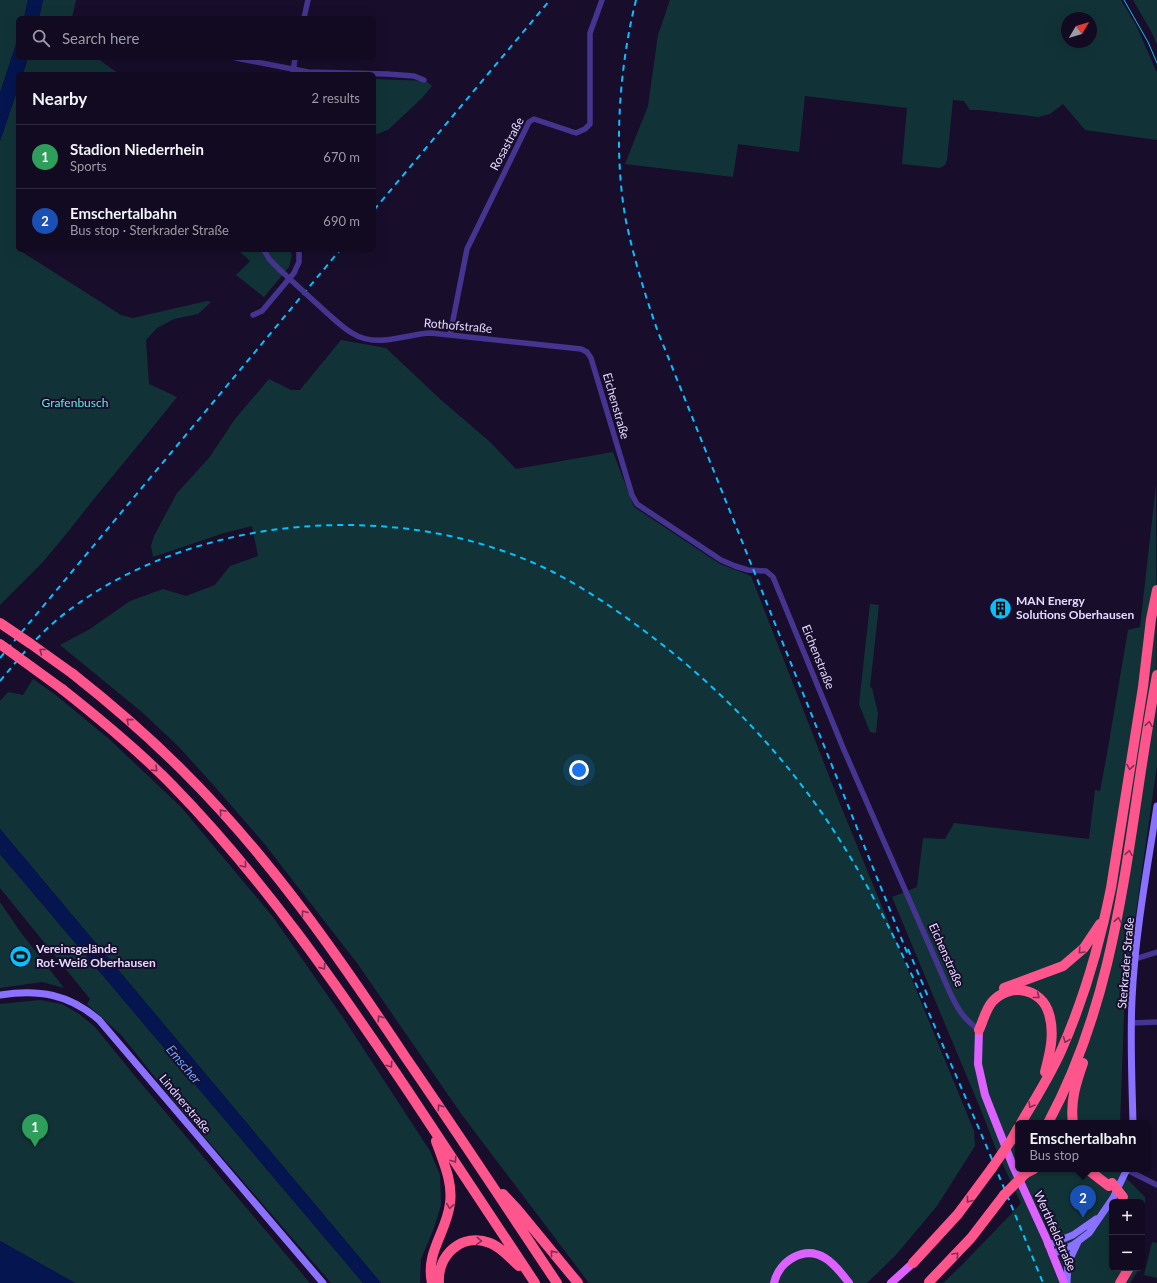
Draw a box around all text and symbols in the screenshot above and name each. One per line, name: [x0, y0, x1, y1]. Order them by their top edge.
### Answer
north arrow: [1061, 12, 1097, 48]
search box: [16, 16, 376, 60]
icon: search: [30, 27, 52, 49]
text: Search here: [62, 29, 139, 47]
text: Nearby: [32, 88, 87, 109]
text: 2 results: [312, 90, 360, 106]
street label: Rosastraße: [486, 115, 527, 173]
text: Stadion Niederrhein: [70, 140, 204, 158]
text: 1: [41, 149, 49, 165]
text: 670 m: [323, 149, 360, 165]
text: Sports: [70, 158, 107, 174]
text: Emschertalbahn: [70, 204, 177, 222]
text: 2: [41, 213, 49, 229]
text: 690 m: [323, 213, 360, 229]
text: Bus stop · Sterkrader Straße: [70, 222, 229, 238]
street label: Rothofstraße: [423, 315, 493, 336]
street label: Eichenstraße: [600, 371, 633, 441]
park label: Grafenbusch: [42, 395, 108, 410]
place label: MAN Energy Solutions Oberhausen: [1016, 593, 1134, 622]
building icon: MAN Energy Solutions Oberhausen: [987, 595, 1013, 621]
street label: Eichenstraße: [799, 622, 838, 691]
one-way arrow: [39, 649, 46, 656]
one-way arrow: [127, 718, 134, 725]
one-way arrow: [1144, 721, 1153, 727]
your location: [569, 760, 589, 780]
one-way arrow: [151, 764, 158, 771]
one-way arrow: [1126, 764, 1135, 771]
one-way arrow: [219, 809, 226, 817]
one-way arrow: [1124, 850, 1133, 856]
one-way arrow: [239, 860, 246, 867]
one-way arrow: [302, 910, 309, 917]
one-way arrow: [1113, 917, 1121, 923]
street label: Sterkrader Straße: [1114, 917, 1137, 1009]
street label: Eichenstraße: [926, 921, 967, 989]
place label: Vereinsgelände Rot-Weiß Oberhausen: [35, 941, 156, 970]
sports icon: Vereinsgelände Rot-Weiß Oberhausen: [7, 943, 33, 969]
one-way arrow: [1079, 946, 1086, 954]
one-way arrow: [318, 963, 325, 970]
one-way arrow: [1032, 992, 1039, 999]
one-way arrow: [378, 1016, 385, 1023]
one-way arrow: [1062, 1036, 1070, 1043]
water label: Emscher: [163, 1041, 205, 1087]
one-way arrow: [385, 1061, 393, 1068]
street label: Lindnerstraße: [156, 1071, 215, 1136]
one-way arrow: [1029, 1101, 1036, 1108]
one-way arrow: [437, 1104, 445, 1111]
pin: 1: [22, 1114, 48, 1147]
popup: [1015, 1120, 1151, 1172]
text: Emschertalbahn: [1030, 1129, 1136, 1147]
text: Bus stop: [1030, 1147, 1079, 1163]
one-way arrow: [449, 1156, 456, 1163]
pin: 2: [1070, 1185, 1096, 1218]
street label: Werthfeldstraße: [1031, 1188, 1080, 1273]
one-way arrow: [967, 1195, 974, 1202]
map controls: [1109, 1199, 1145, 1271]
button: +: [1109, 1199, 1145, 1235]
one-way arrow: [446, 1202, 455, 1209]
button: −: [1109, 1235, 1145, 1271]
one-way arrow: [475, 1236, 482, 1245]
one-way arrow: [551, 1250, 558, 1257]
one-way arrow: [951, 1252, 959, 1260]

